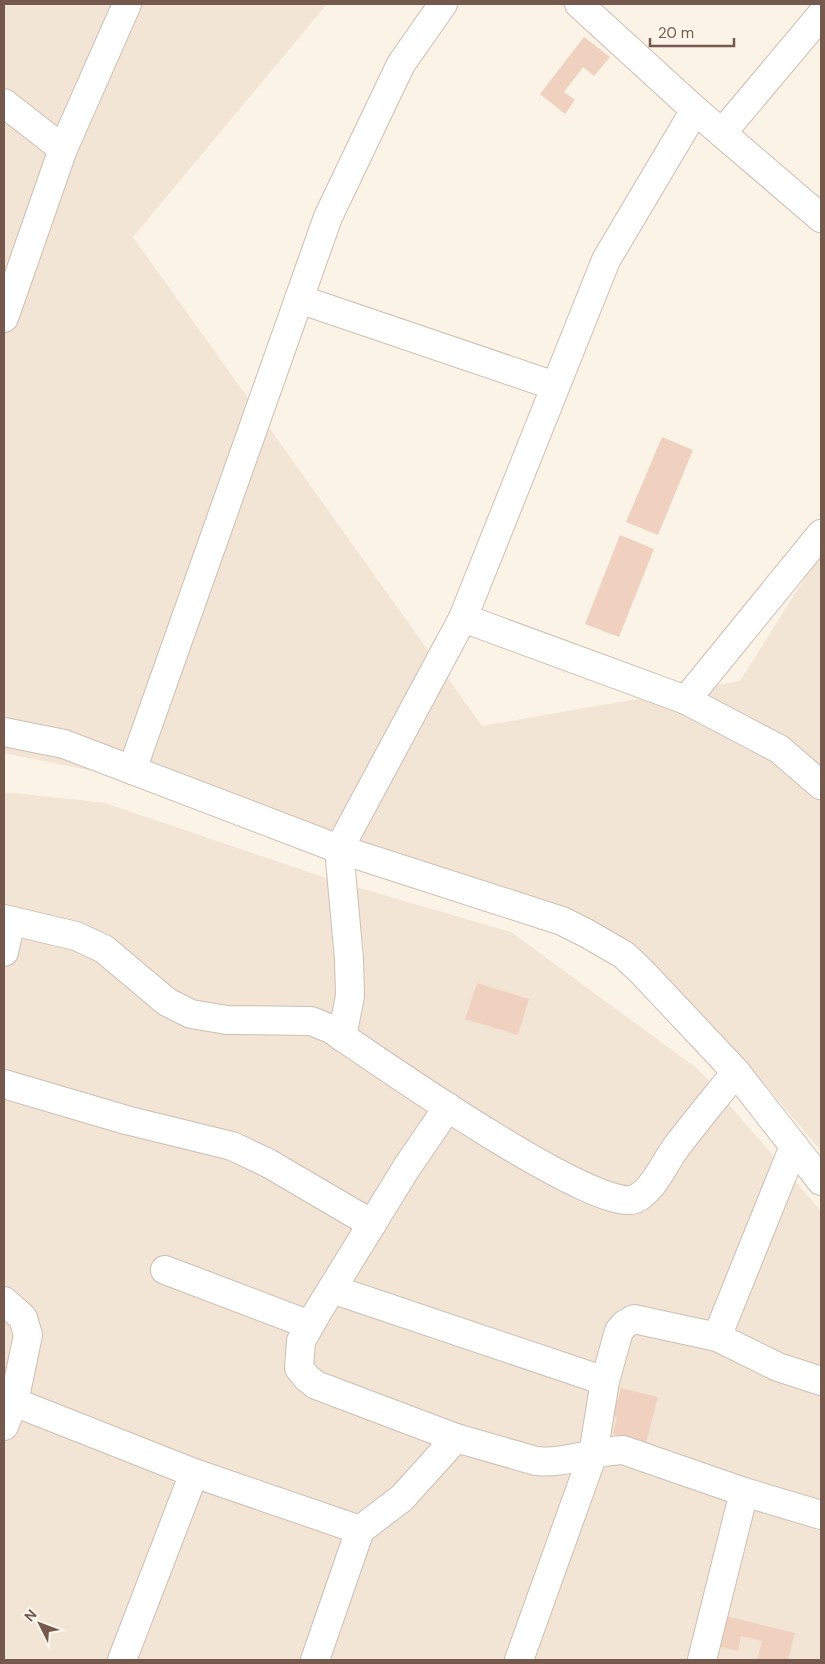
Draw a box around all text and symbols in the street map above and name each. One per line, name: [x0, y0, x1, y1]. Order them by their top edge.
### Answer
scale bar: [650, 15, 734, 47]
text: 20 m: [658, 23, 694, 43]
north arrow: [15, 1599, 65, 1649]
text: N: [20, 1605, 40, 1625]

